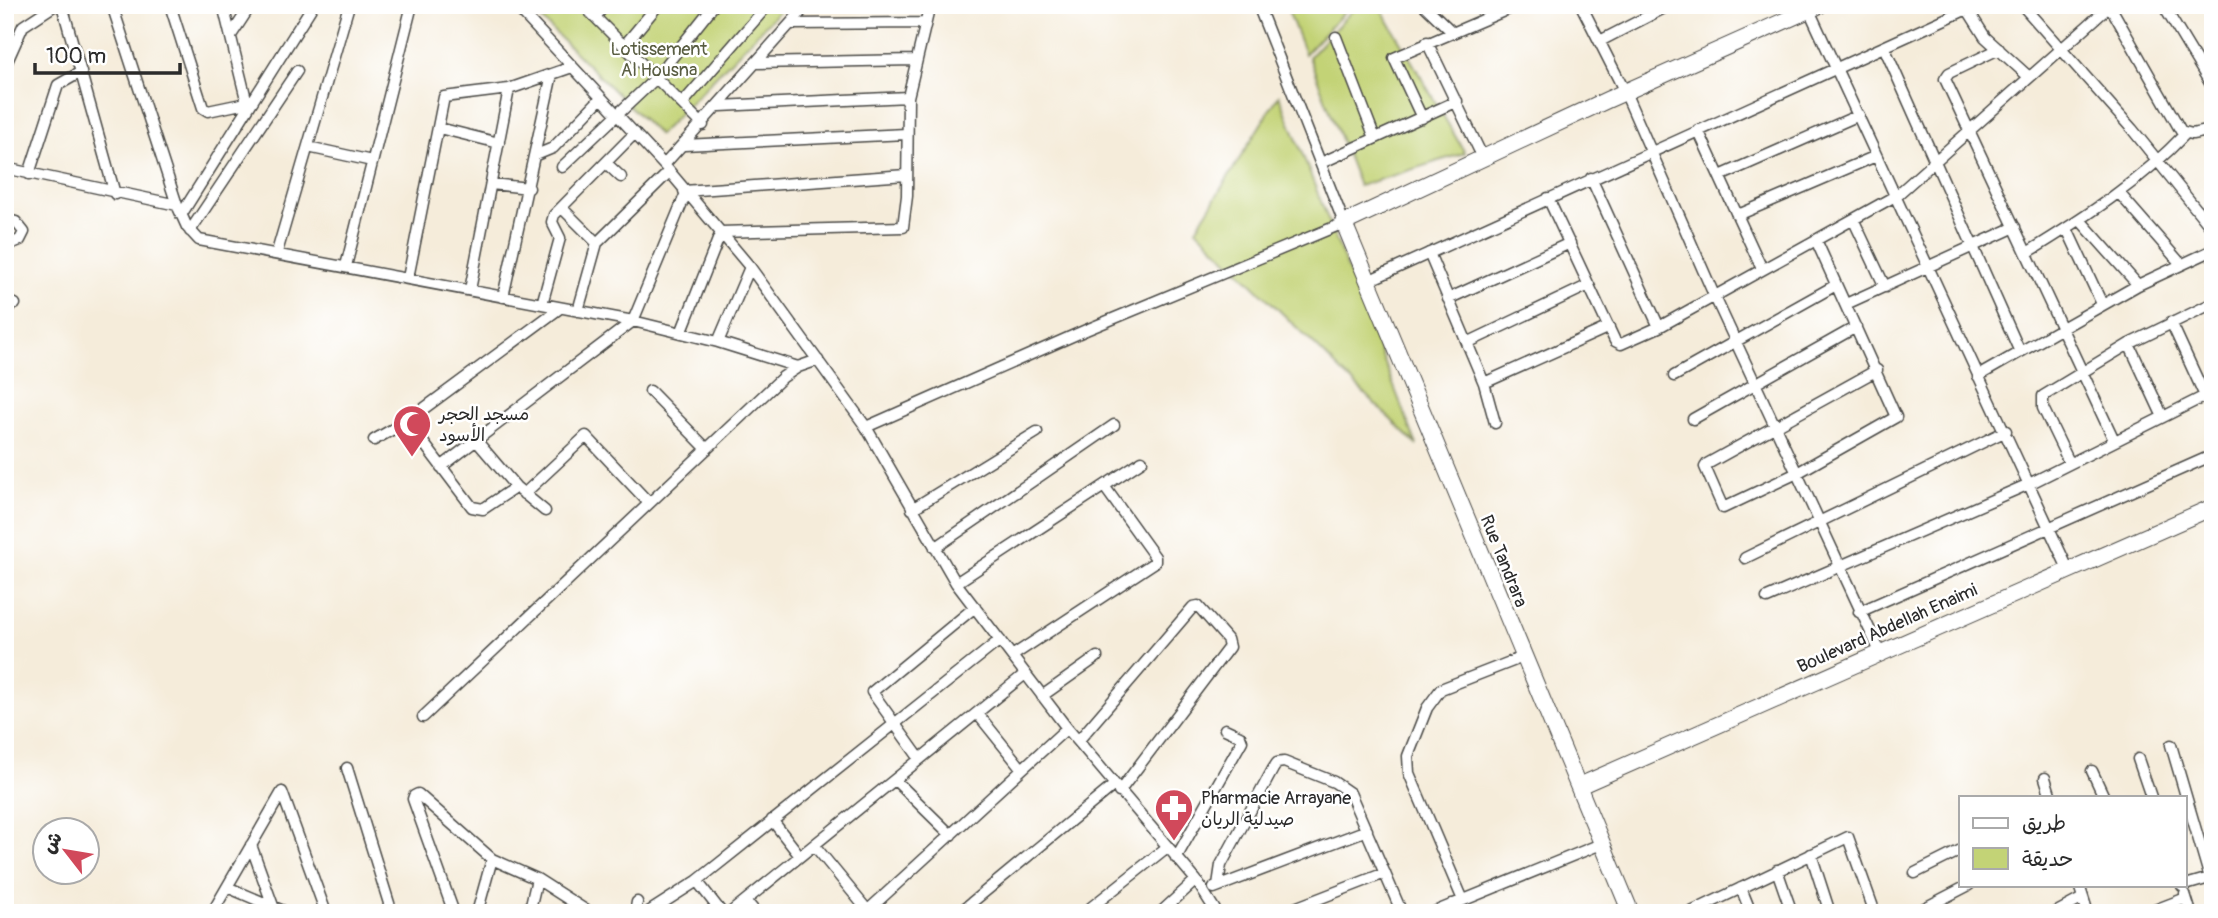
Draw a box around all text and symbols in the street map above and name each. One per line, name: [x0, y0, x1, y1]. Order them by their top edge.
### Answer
scale bar: [35, 32, 180, 76]
park label: Lotissement Al Housna: [611, 38, 708, 82]
text: 100 m: [46, 43, 106, 70]
mosque icon: مسجد الحجر الأسود: [391, 403, 433, 458]
place label: مسجد الحجر الأسود: [437, 403, 529, 447]
street label: Rue Tandrara: [1475, 512, 1532, 611]
street label: Boulevard Abdellah Enaimi: [1794, 578, 1981, 679]
pharmacy icon: Pharmacie Arrayane صيدلية الريان: [1153, 787, 1195, 842]
place label: Pharmacie Arrayane صيدلية الريان: [1201, 787, 1351, 831]
legend: [1959, 796, 2186, 886]
text: طريق: [2022, 810, 2066, 837]
north arrow: [32, 816, 102, 886]
text: ش: [37, 828, 68, 858]
text: حديقة: [2022, 846, 2073, 873]

